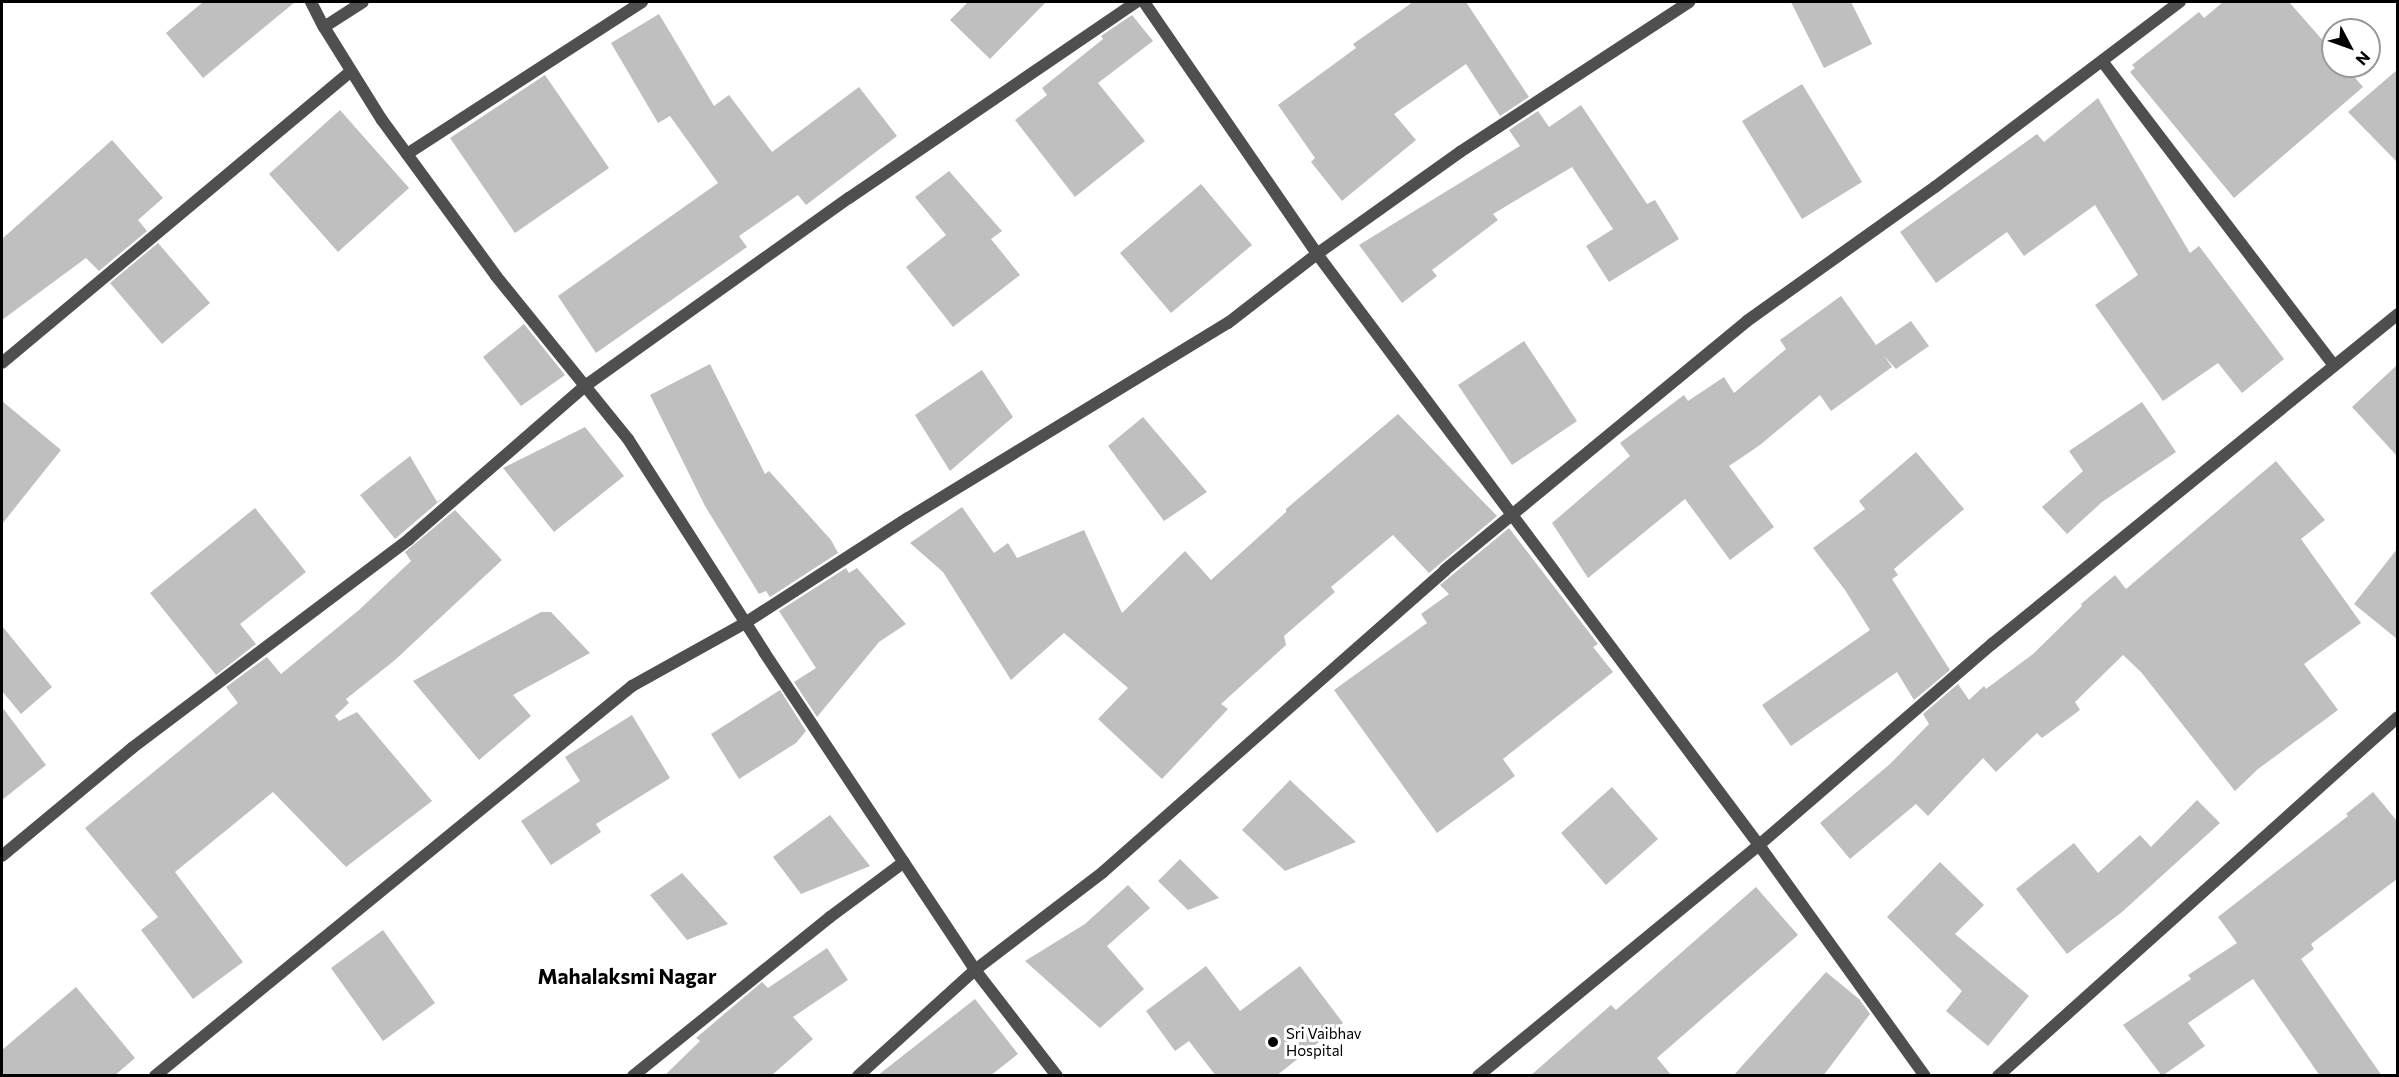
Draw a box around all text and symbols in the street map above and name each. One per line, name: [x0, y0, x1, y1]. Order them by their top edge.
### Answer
north arrow: [2321, 18, 2381, 78]
text: N: [2352, 48, 2375, 70]
district label: Mahalaksmi Nagar: [537, 963, 717, 989]
place label: Sri Vaibhav Hospital: [1286, 1024, 1362, 1059]
marker: Sri Vaibhav Hospital: [1264, 1033, 1282, 1051]

